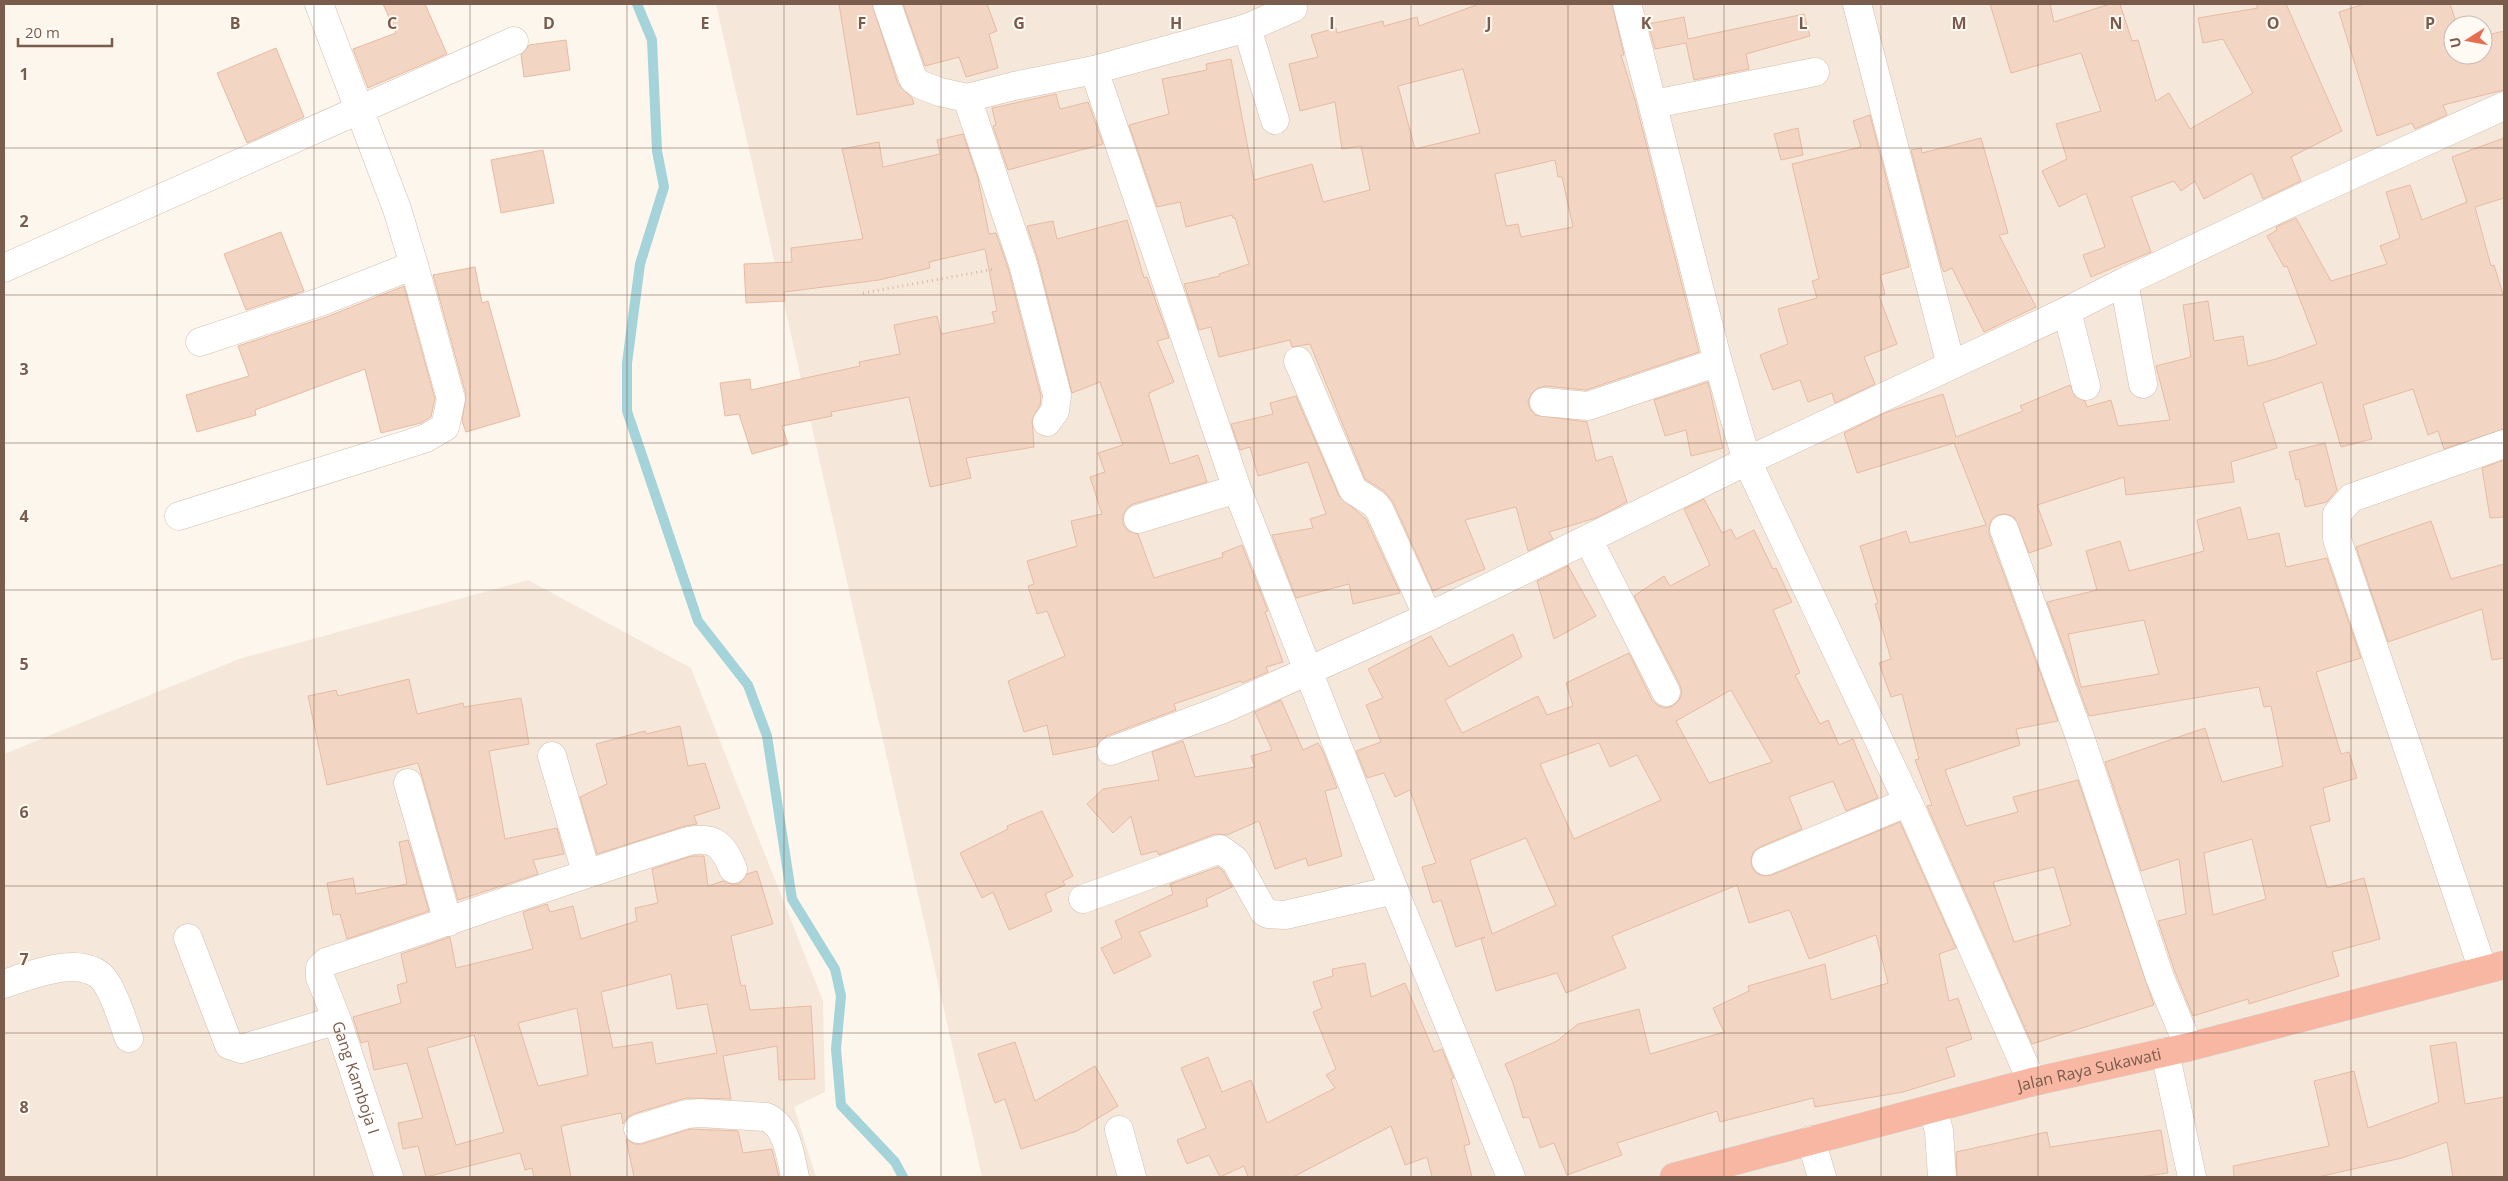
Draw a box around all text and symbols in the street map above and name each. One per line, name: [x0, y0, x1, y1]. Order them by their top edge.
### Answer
text: B: [230, 12, 240, 34]
text: C: [387, 12, 397, 34]
text: D: [543, 12, 555, 34]
text: E: [701, 12, 710, 34]
text: F: [858, 12, 866, 34]
text: G: [1013, 12, 1025, 34]
text: H: [1170, 12, 1182, 34]
text: I: [1329, 12, 1335, 34]
text: J: [1484, 12, 1492, 34]
text: K: [1641, 12, 1652, 34]
text: L: [1798, 12, 1808, 34]
text: M: [1951, 12, 1967, 34]
text: N: [2109, 12, 2123, 34]
text: O: [2267, 12, 2279, 34]
text: P: [2425, 12, 2435, 34]
scale bar: [18, 15, 111, 47]
north arrow: [2443, 15, 2493, 65]
text: 20 m: [25, 22, 60, 42]
text: U: [2444, 36, 2465, 50]
text: 1: [19, 63, 29, 85]
text: 2: [19, 210, 29, 232]
text: 3: [19, 358, 29, 380]
text: 4: [19, 505, 29, 527]
text: 5: [19, 653, 29, 675]
text: 6: [19, 801, 29, 823]
text: 7: [19, 948, 29, 970]
street label: Gang Kamboja I: [327, 1018, 385, 1137]
street label: Jalan Raya Sukawati: [2013, 1043, 2163, 1097]
text: 8: [19, 1096, 29, 1118]

